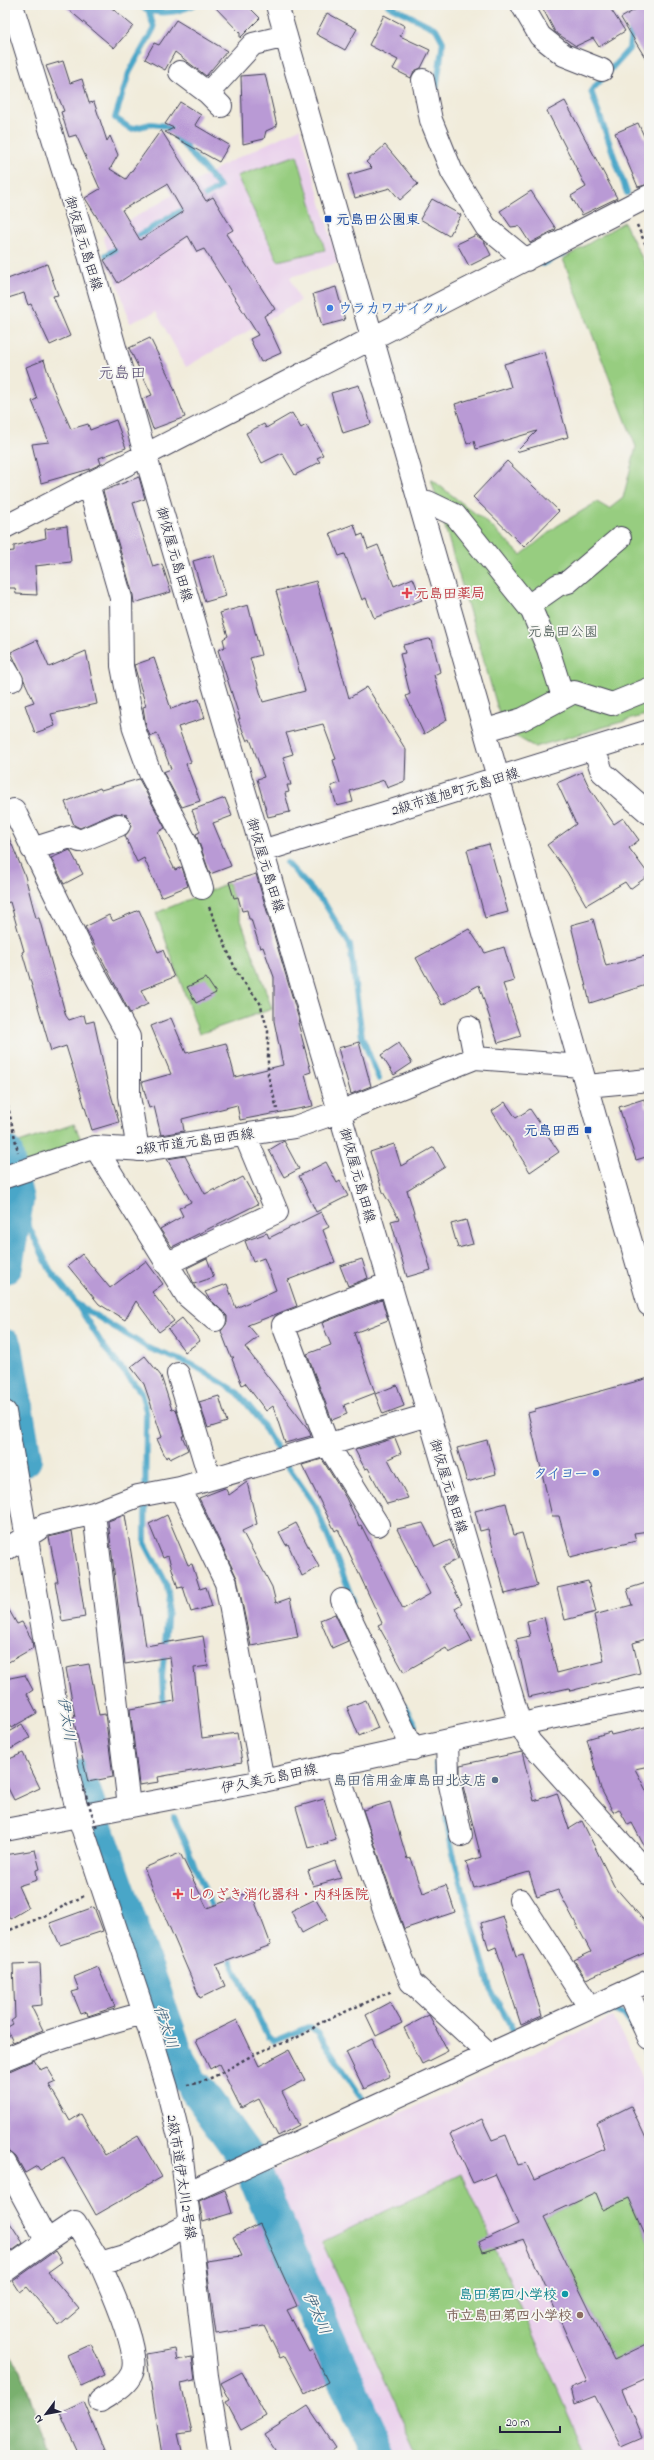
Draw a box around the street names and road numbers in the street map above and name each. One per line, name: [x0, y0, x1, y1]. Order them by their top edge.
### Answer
street label: 御仮屋元島田線: [58, 194, 107, 293]
street label: 御仮屋元島田線: [150, 504, 197, 604]
street label: 2級市道旭町元島田線: [389, 763, 522, 822]
street label: 御仮屋元島田線: [240, 816, 289, 915]
street label: 2級市道元島田西線: [135, 1124, 256, 1161]
street label: 御仮屋元島田線: [333, 1125, 380, 1225]
street label: 御仮屋元島田線: [423, 1437, 472, 1536]
street label: 伊久美元島田線: [219, 1759, 319, 1800]
street label: 2級市道伊太川2号線: [160, 2113, 201, 2241]

